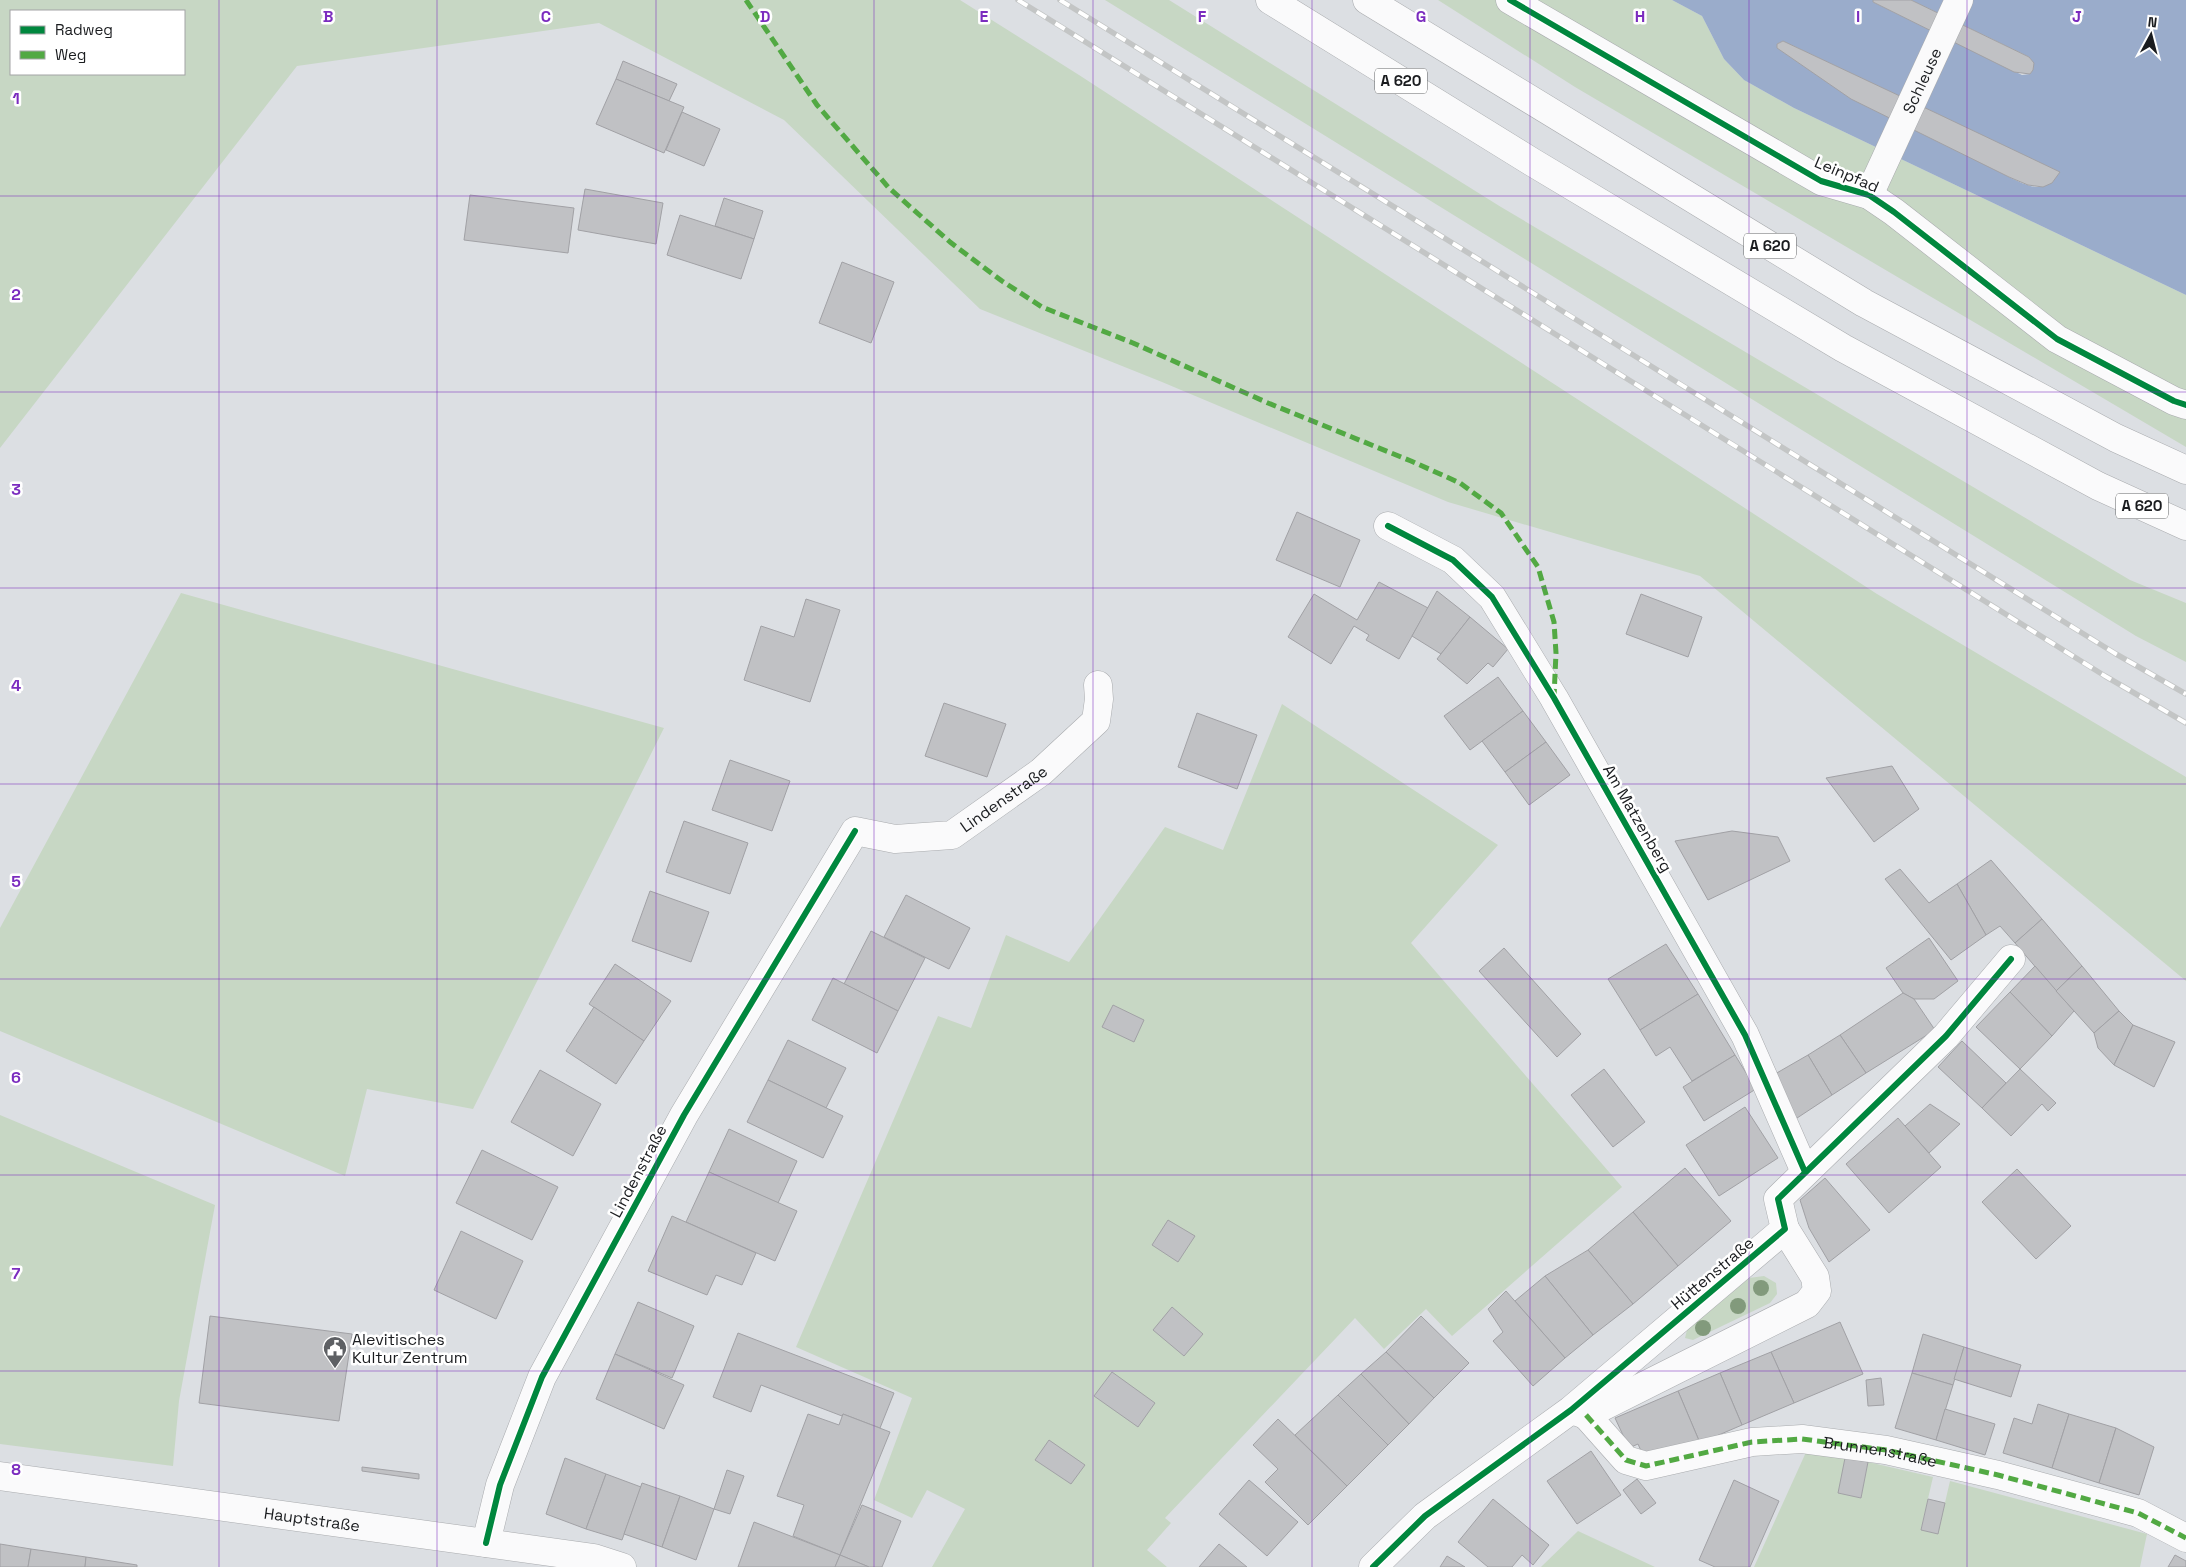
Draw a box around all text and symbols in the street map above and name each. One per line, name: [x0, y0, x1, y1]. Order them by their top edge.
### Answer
text: B: [323, 6, 333, 27]
text: C: [541, 6, 551, 27]
text: D: [760, 6, 770, 27]
text: E: [980, 6, 989, 27]
text: F: [1198, 6, 1207, 27]
text: G: [1416, 6, 1426, 27]
text: H: [1635, 6, 1645, 27]
text: I: [1856, 6, 1860, 27]
text: J: [2072, 6, 2082, 27]
legend: [10, 10, 185, 75]
north arrow: [2126, 10, 2176, 60]
text: N: [2147, 13, 2158, 32]
text: Radweg: [55, 20, 113, 39]
street label: Schleuse: [1898, 44, 1947, 117]
text: Weg: [55, 45, 86, 64]
road number: A 620: [1375, 68, 1427, 94]
text: 1: [12, 88, 20, 109]
street label: Leinpfad: [1811, 151, 1882, 197]
road number: A 620: [1744, 234, 1796, 258]
text: 2: [11, 284, 21, 305]
text: 3: [11, 479, 21, 500]
road number: A 620: [2116, 494, 2168, 518]
text: 4: [11, 675, 21, 696]
street label: Lindenstraße: [956, 761, 1052, 837]
street label: Am Matzenberg: [1598, 761, 1677, 876]
text: 5: [11, 871, 21, 892]
text: 6: [11, 1067, 21, 1088]
street label: Lindenstraße: [605, 1121, 672, 1221]
street label: Hüttenstraße: [1666, 1233, 1758, 1314]
text: 7: [12, 1263, 21, 1284]
place label: Alevitisches Kultur Zentrum: [352, 1329, 468, 1368]
public building icon: Alevitisches Kultur Zentrum: [322, 1335, 348, 1369]
street label: Brunnenstraße: [1822, 1432, 1939, 1472]
text: 8: [11, 1459, 21, 1480]
street label: Hauptstraße: [263, 1503, 361, 1537]

